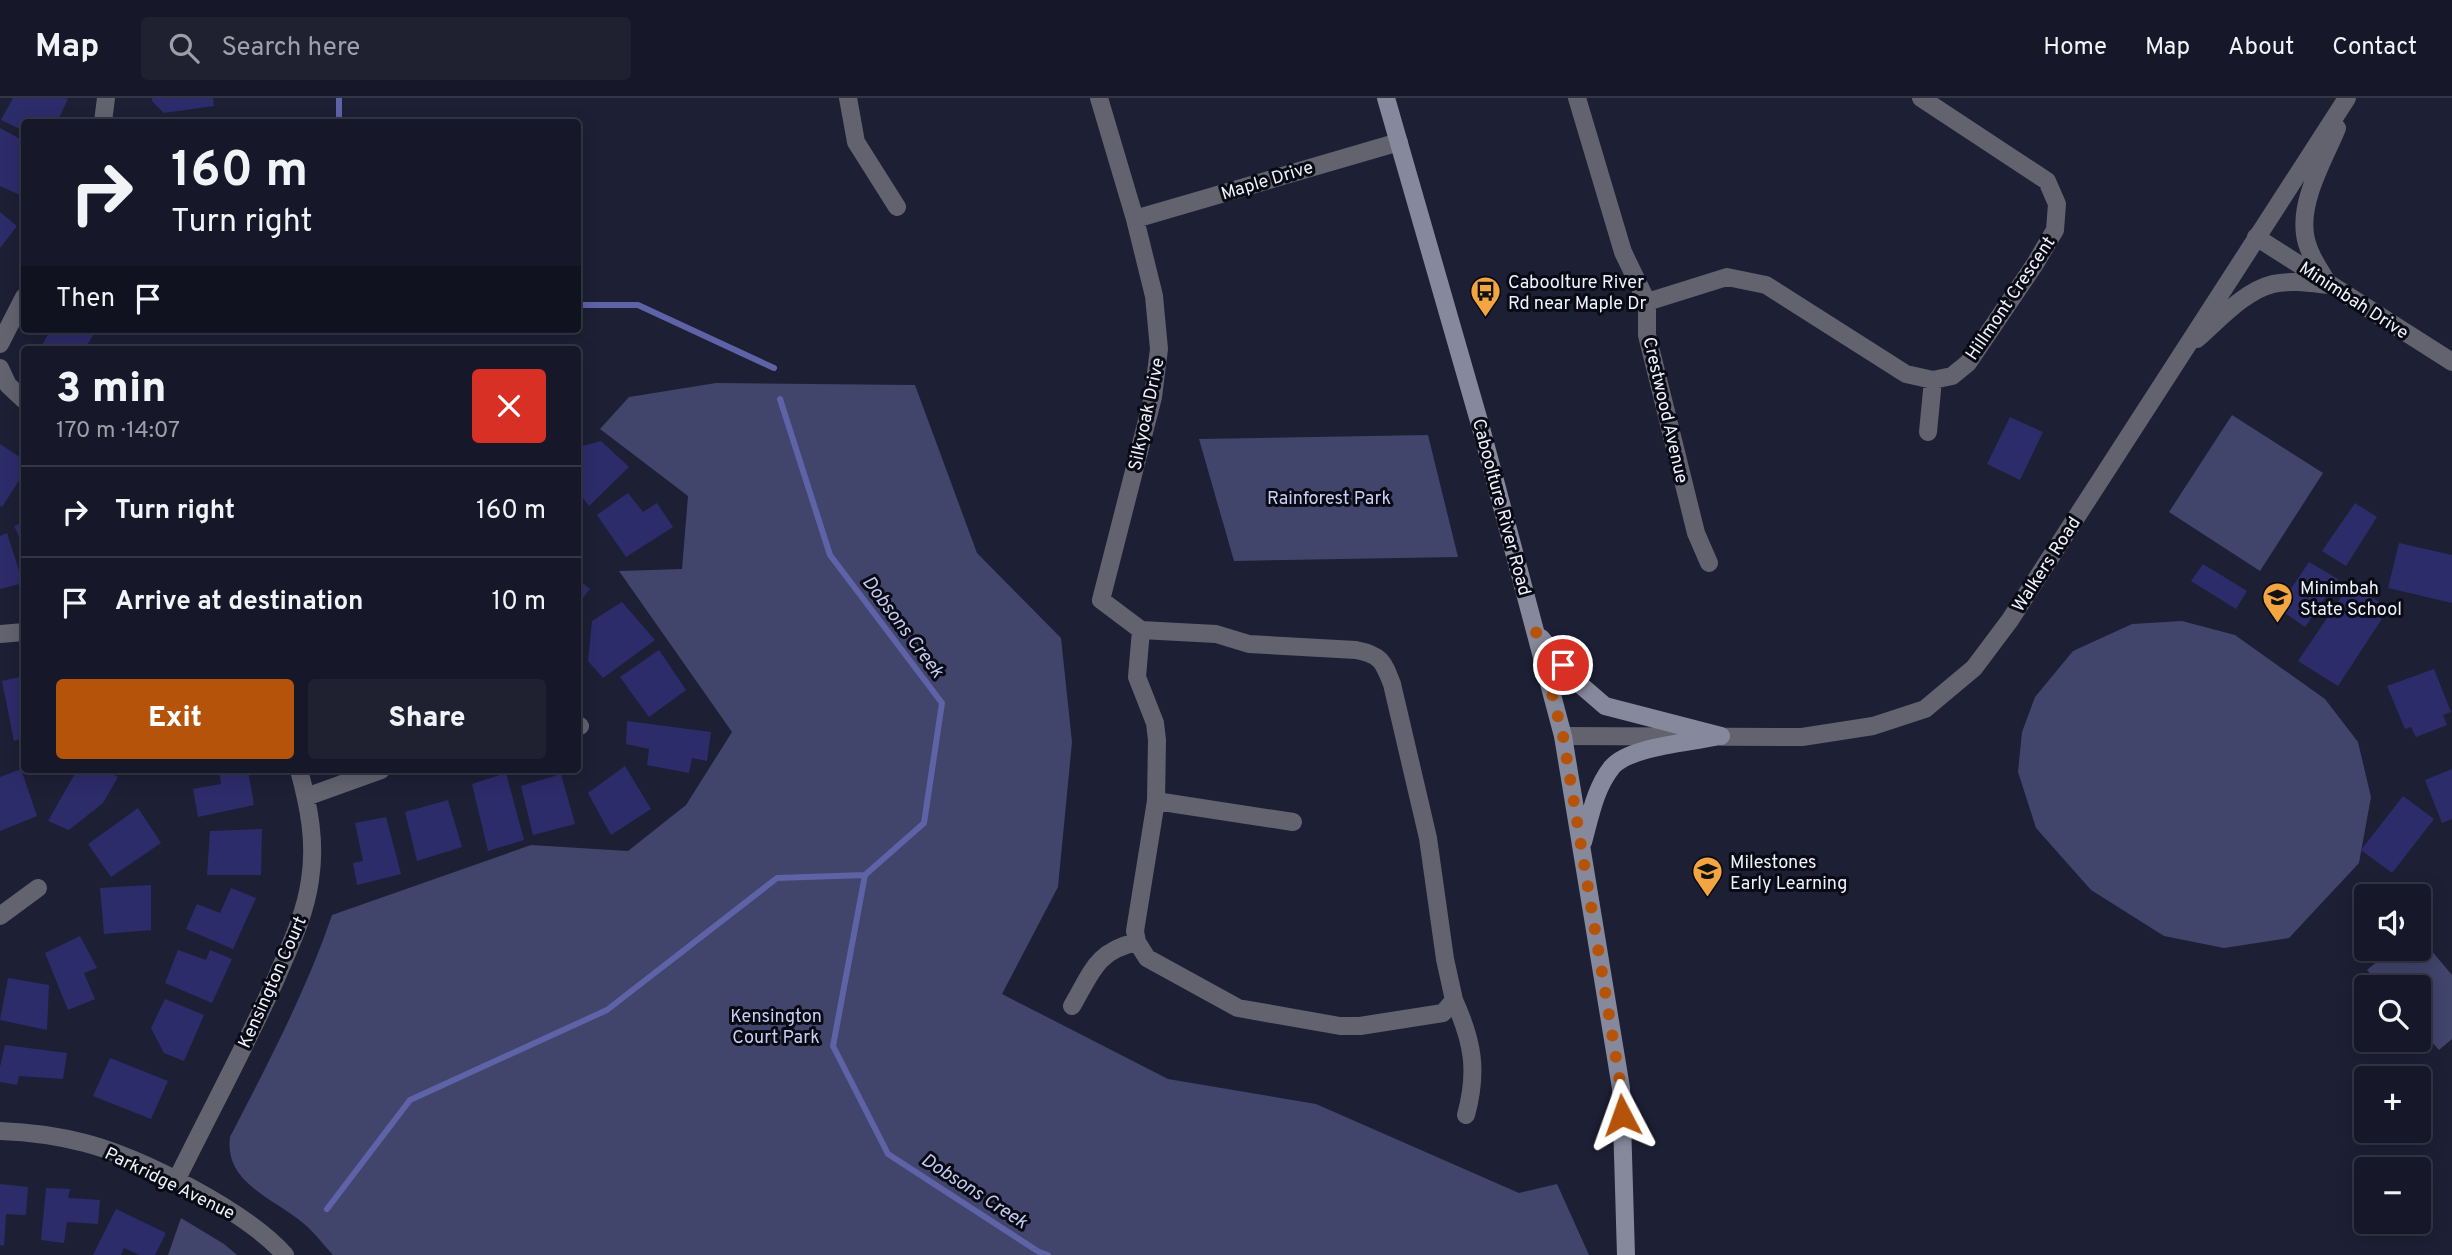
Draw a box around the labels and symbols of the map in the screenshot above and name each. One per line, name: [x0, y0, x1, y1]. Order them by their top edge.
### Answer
street label: Maple Drive: [1219, 157, 1316, 206]
street label: Hillmont Crescent: [1961, 232, 2061, 365]
street label: Minimbah Drive: [2294, 257, 2412, 345]
place label: Caboolture River Rd near Maple Dr: [1508, 272, 1647, 316]
bus stop icon: Caboolture River Rd near Maple Dr: [1468, 275, 1502, 319]
street label: Crestwood Avenue: [1637, 335, 1693, 486]
street label: Silkyoak Drive: [1124, 356, 1171, 473]
street label: Caboolture River Road: [1466, 416, 1535, 598]
park label: Rainforest Park: [1267, 488, 1391, 511]
street label: Walkers Road: [2008, 513, 2087, 617]
water label: Dobsons Creek: [856, 571, 949, 683]
place label: Minimbah State School: [2300, 578, 2402, 622]
school or university icon: Minimbah State School: [2260, 581, 2294, 625]
pin: [1533, 635, 1593, 695]
place label: Milestones Early Learning: [1730, 852, 1847, 896]
school or university icon: Milestones Early Learning: [1690, 855, 1724, 899]
street label: Kensington Court: [234, 913, 313, 1052]
park label: Kensington Court Park: [730, 1006, 822, 1050]
position arrow: [1585, 1078, 1659, 1152]
street label: Parkridge Avenue: [100, 1143, 238, 1226]
water label: Dobsons Creek: [916, 1148, 1032, 1235]

